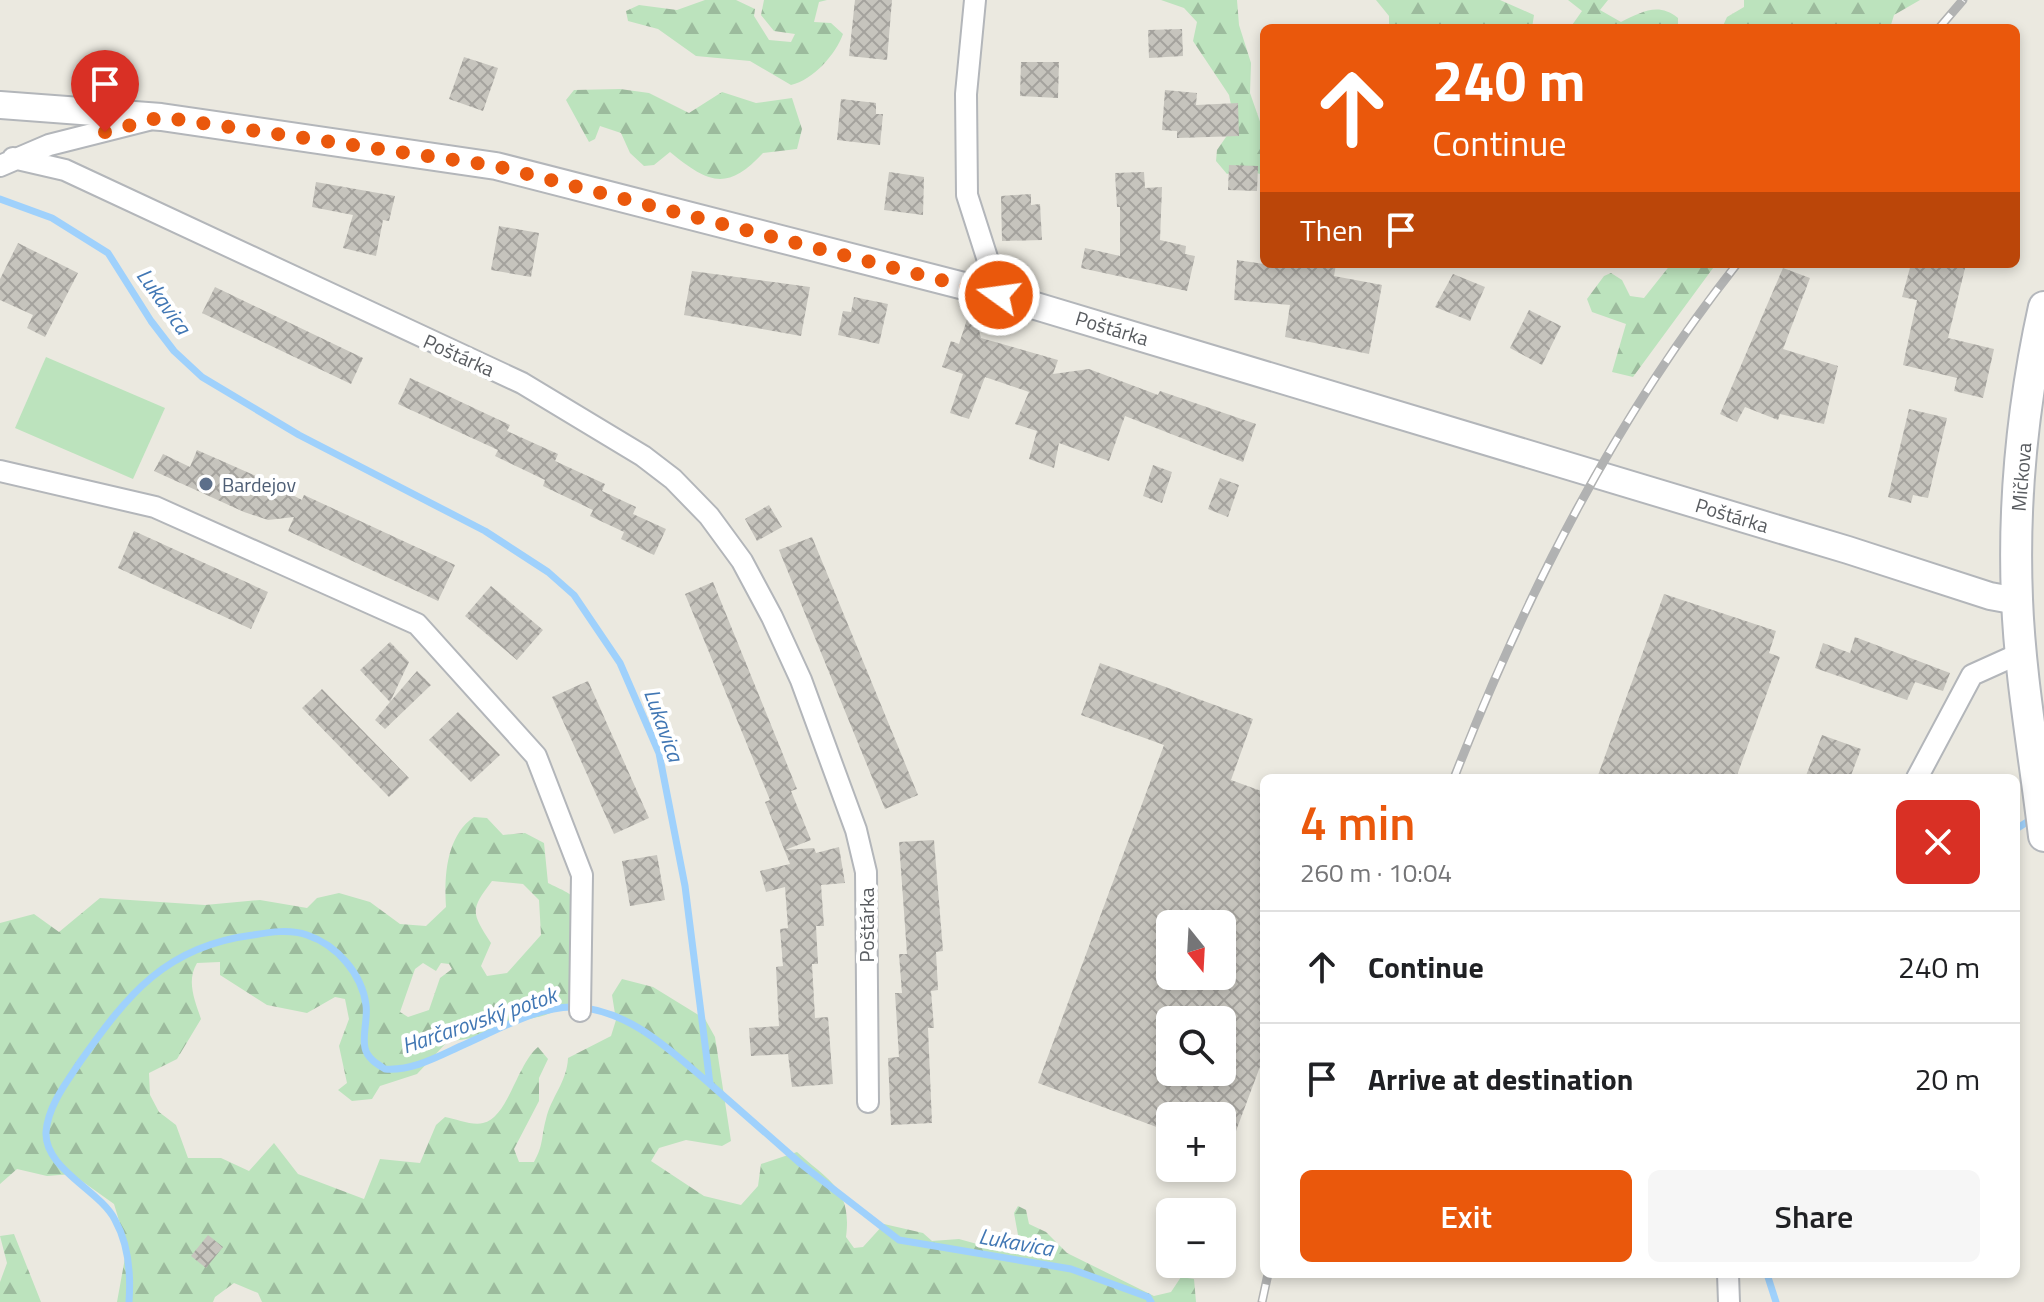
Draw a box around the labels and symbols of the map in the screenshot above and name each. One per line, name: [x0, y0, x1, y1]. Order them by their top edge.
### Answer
pin: [71, 50, 139, 132]
position arrow: [957, 253, 1041, 337]
water label: Lukavica: [128, 261, 201, 343]
street label: Poštárka: [1072, 302, 1152, 354]
street label: Poštárka: [418, 326, 500, 384]
street label: Mičkova: [2003, 441, 2039, 513]
place label: Bardejov: [222, 469, 296, 500]
marker: Bardejov: [197, 475, 215, 493]
street label: Poštárka: [1692, 489, 1772, 541]
water label: Lukavica: [635, 684, 693, 768]
street label: Poštárka: [851, 887, 882, 963]
north arrow: [1156, 910, 1236, 990]
water label: Harčarovský potok: [397, 977, 563, 1062]
water label: Lukavica: [976, 1219, 1058, 1266]

